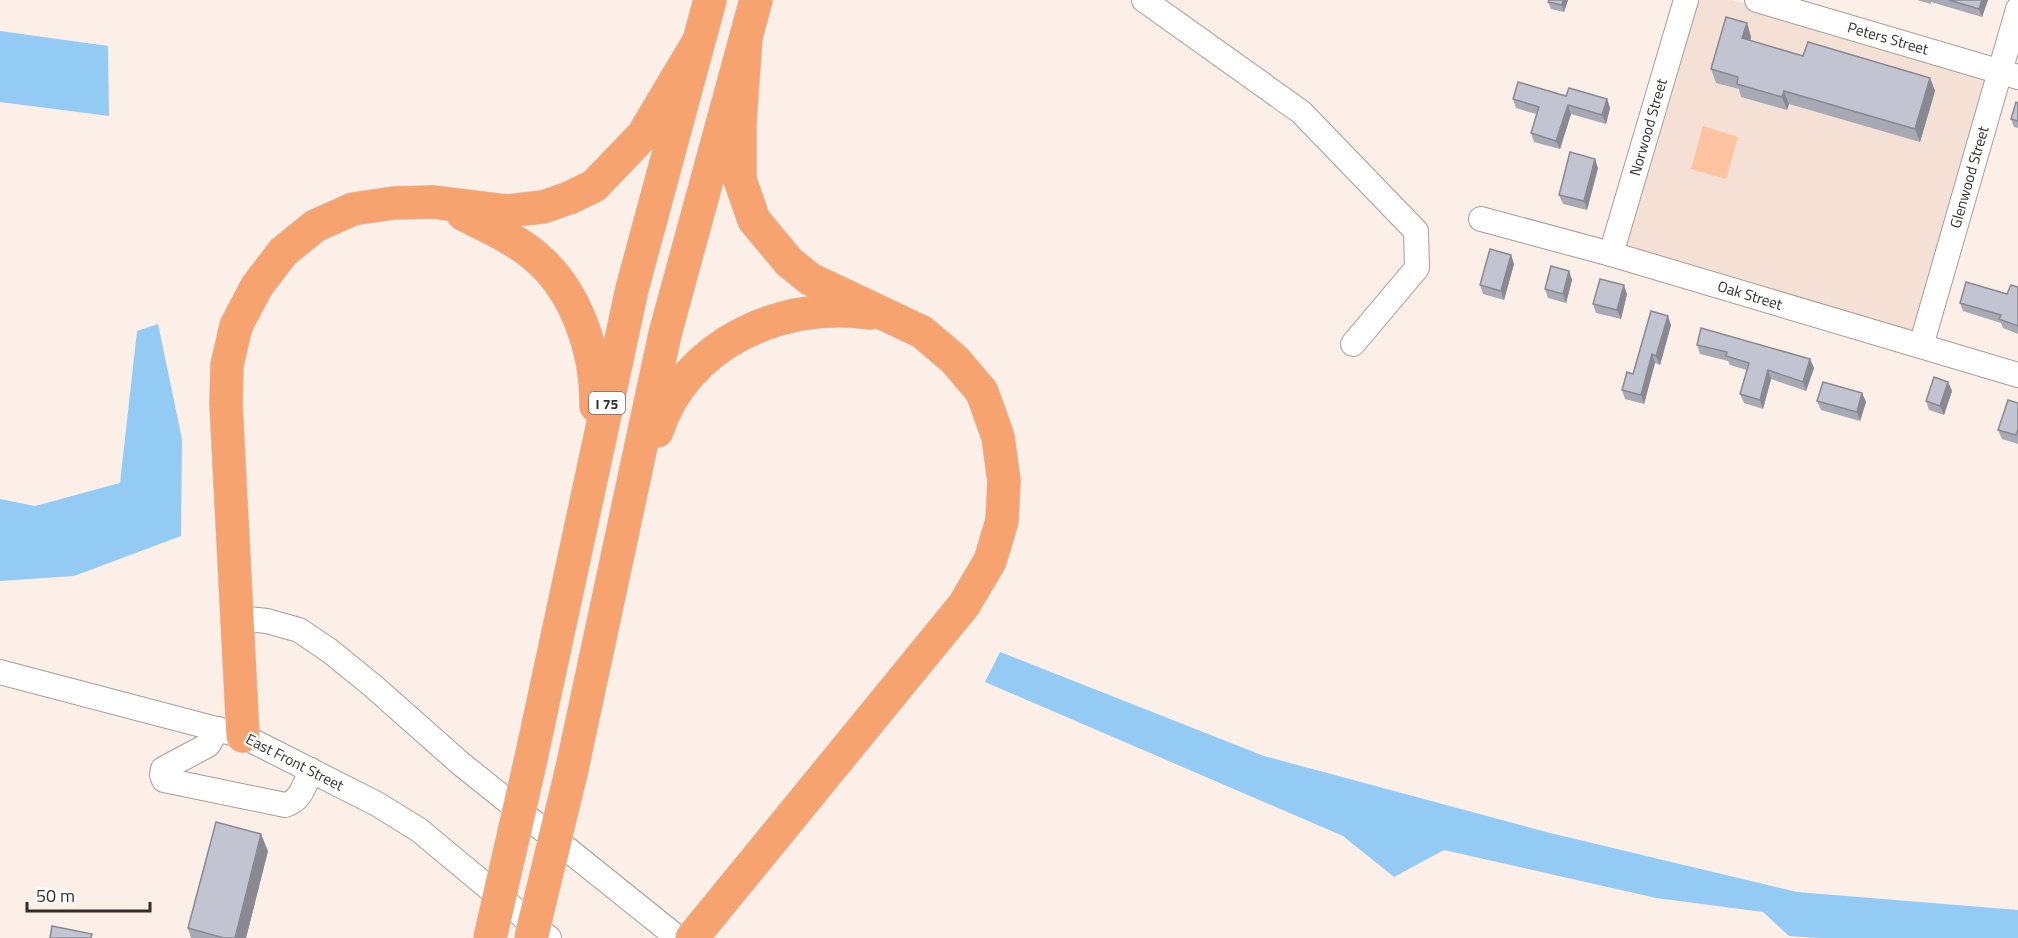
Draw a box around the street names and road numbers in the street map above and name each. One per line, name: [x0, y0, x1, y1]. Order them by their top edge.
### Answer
street label: Peters Street: [1845, 15, 1932, 61]
street label: Norwood Street: [1623, 75, 1673, 178]
street label: Glenwood Street: [1943, 122, 1995, 231]
street label: Oak Street: [1715, 274, 1786, 316]
road number: I 75: [589, 392, 625, 414]
street label: East Front Street: [242, 727, 349, 797]

